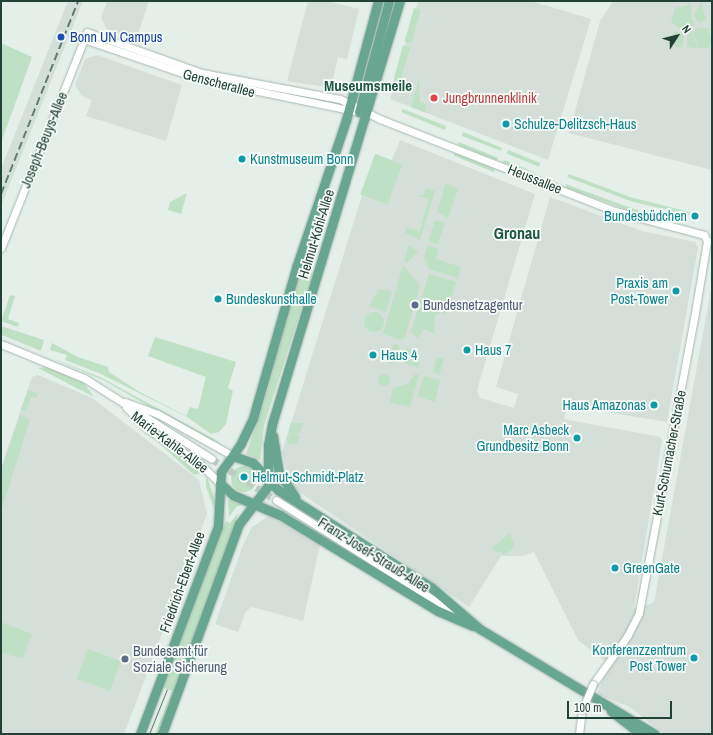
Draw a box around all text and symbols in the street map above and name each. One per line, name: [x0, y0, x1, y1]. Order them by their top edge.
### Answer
north arrow: [657, 16, 697, 56]
text: N: [679, 22, 694, 36]
place label: Bonn UN Campus: [70, 29, 163, 45]
marker: Bonn UN Campus: [55, 31, 67, 43]
street label: Genscherallee: [181, 65, 257, 101]
district label: Museumsmeile: [324, 77, 412, 95]
street label: Joseph-Beuys-Allee: [17, 90, 71, 190]
place label: Jungbrunnenklinik: [443, 90, 537, 106]
marker: Jungbrunnenklinik: [428, 92, 440, 104]
place label: Schulze-Delitzsch-Haus: [514, 116, 636, 132]
marker: Schulze-Delitzsch-Haus: [501, 119, 511, 129]
place label: Kunstmuseum Bonn: [250, 151, 353, 167]
marker: Kunstmuseum Bonn: [237, 154, 247, 164]
street label: Heussallee: [506, 161, 564, 197]
street label: Helmut-Kohl-Allee: [294, 187, 338, 281]
place label: Bundesbüdchen: [604, 208, 687, 224]
marker: Bundesbüdchen: [690, 211, 700, 221]
district label: Gronau: [494, 223, 540, 243]
place label: Praxis am Post-Tower: [611, 275, 668, 308]
marker: Praxis am Post-Tower: [671, 286, 681, 296]
place label: Bundeskunsthalle: [226, 291, 317, 307]
marker: Bundeskunsthalle: [213, 294, 223, 304]
place label: Bundesnetzagentur: [423, 297, 523, 313]
marker: Bundesnetzagentur: [410, 300, 420, 310]
place label: Haus 7: [475, 342, 511, 358]
marker: Haus 7: [462, 345, 472, 355]
place label: Haus 4: [381, 347, 417, 363]
marker: Haus 4: [368, 350, 378, 360]
street label: Kurt-Schumacher-Straße: [649, 389, 689, 517]
place label: Haus Amazonas: [562, 397, 646, 413]
marker: Haus Amazonas: [649, 400, 659, 410]
street label: Marie-Kahle-Allee: [128, 408, 212, 476]
place label: Marc Asbeck Grundbesitz Bonn: [476, 422, 569, 454]
marker: Marc Asbeck Grundbesitz Bonn: [572, 433, 582, 443]
place label: Helmut-Schmidt-Platz: [252, 469, 364, 485]
marker: Helmut-Schmidt-Platz: [239, 472, 249, 482]
street label: Franz-Josef-Strauß-Allee: [315, 514, 433, 596]
street label: Friedrich-Ebert-Allee: [156, 529, 208, 635]
place label: GreenGate: [623, 560, 680, 576]
marker: GreenGate: [610, 563, 620, 573]
place label: Konferenzzentrum Post Tower: [592, 642, 686, 674]
place label: Bundesamt für Soziale Sicherung: [133, 643, 227, 676]
marker: Konferenzzentrum Post Tower: [689, 653, 699, 663]
marker: Bundesamt für Soziale Sicherung: [120, 654, 130, 664]
scale bar: [569, 693, 674, 719]
text: 100 m: [574, 700, 601, 716]

